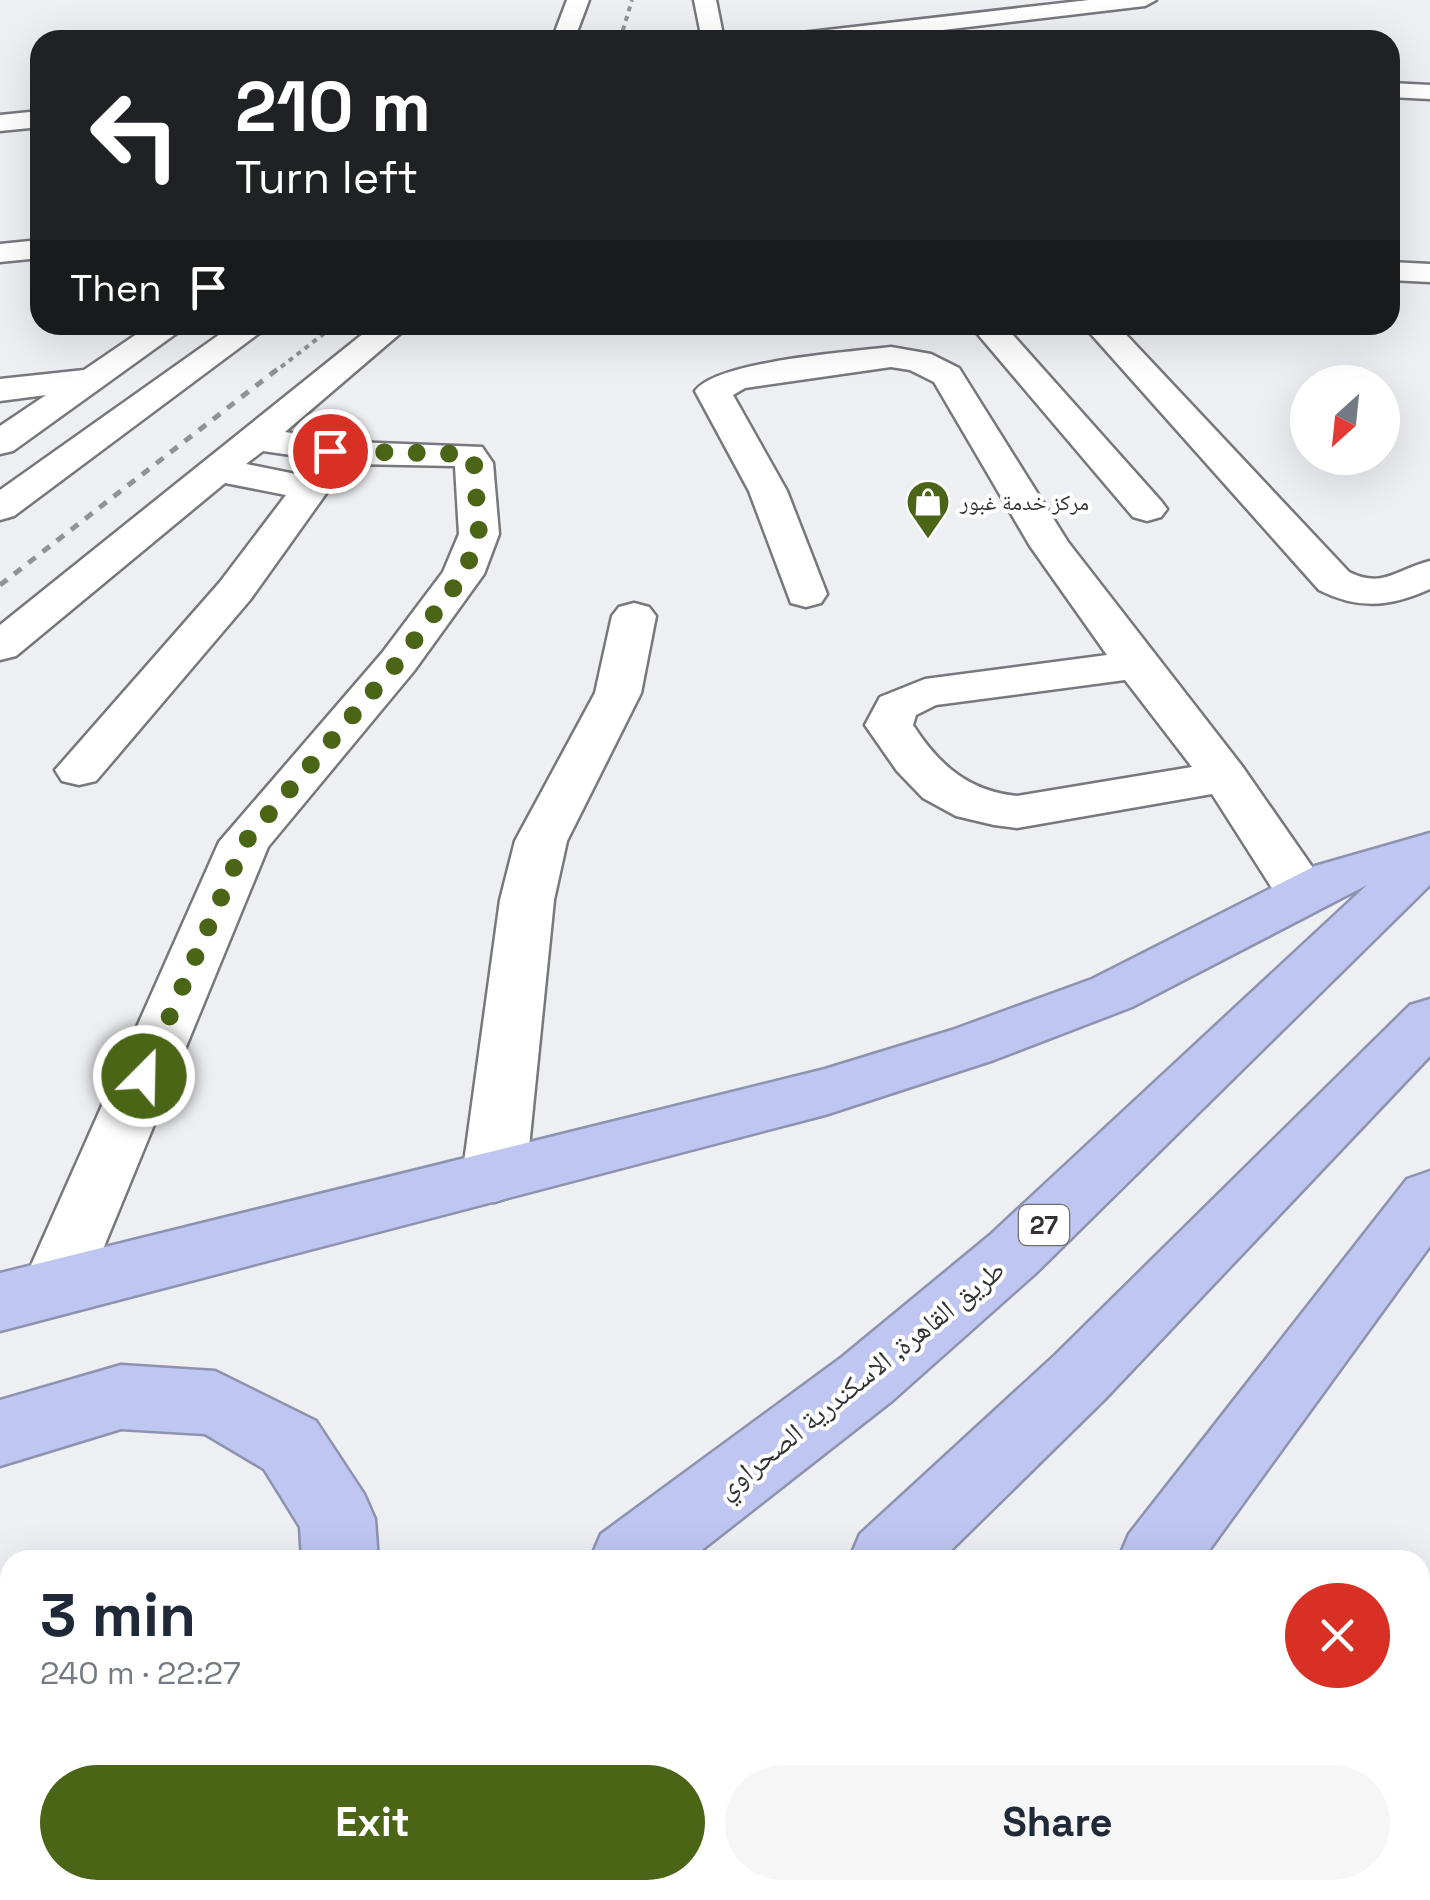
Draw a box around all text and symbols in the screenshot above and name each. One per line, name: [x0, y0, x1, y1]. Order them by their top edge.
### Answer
text: 210 m: [235, 62, 431, 151]
icon: left: [70, 70, 200, 200]
text: Turn left: [235, 149, 418, 206]
icon: arrive: [181, 260, 236, 315]
text: Then: [70, 264, 161, 312]
north arrow: [1290, 365, 1400, 475]
map controls: [1290, 365, 1400, 475]
pin: [288, 409, 373, 494]
icon: arrive: [303, 424, 358, 479]
shop icon: مركز خدمة غبور: [905, 479, 951, 540]
place label: مركز خدمة غبور: [959, 488, 1089, 516]
position arrow: [92, 1024, 196, 1128]
road number: 27: [1019, 1205, 1069, 1245]
street label: طريق القاهرة, الاسكندرية الصحراوي: [708, 1251, 1015, 1511]
text: 3 min: [40, 1577, 196, 1654]
button: close: [1285, 1583, 1390, 1688]
text: 240 m · 22:27: [40, 1653, 241, 1693]
button: Exit: [40, 1765, 705, 1880]
button: Share: [725, 1765, 1390, 1880]

